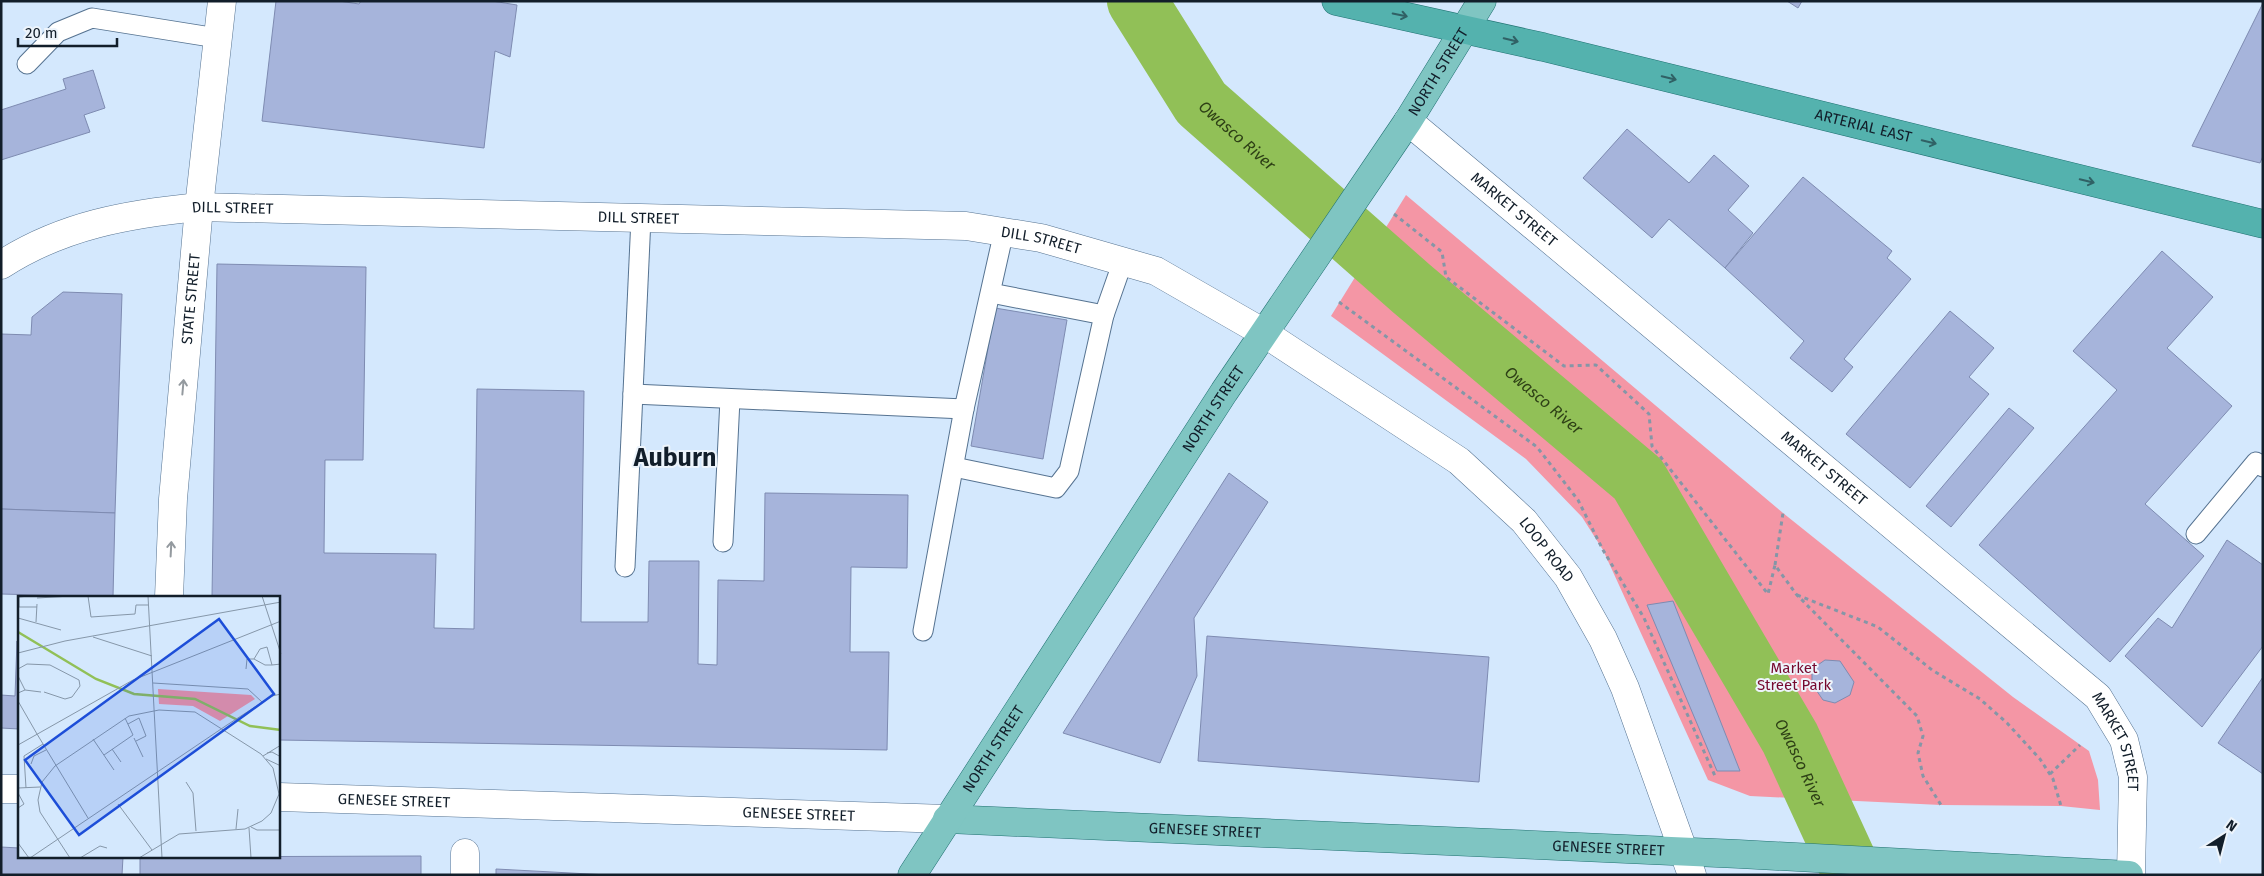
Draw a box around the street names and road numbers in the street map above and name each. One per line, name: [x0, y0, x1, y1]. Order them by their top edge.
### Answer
street label: NORTH STREET: [1404, 25, 1472, 119]
street label: ARTERIAL EAST: [1813, 105, 1914, 146]
street label: MARKET STREET: [1467, 168, 1561, 251]
street label: DILL STREET: [191, 198, 274, 218]
street label: DILL STREET: [597, 208, 680, 228]
street label: DILL STREET: [1000, 223, 1083, 258]
street label: STATE STREET: [178, 252, 204, 345]
street label: NORTH STREET: [1178, 362, 1248, 456]
street label: MARKET STREET: [1777, 427, 1871, 510]
street label: LOOP ROAD: [1515, 514, 1578, 586]
street label: MARKET STREET: [2088, 689, 2142, 792]
street label: NORTH STREET: [959, 702, 1028, 796]
street label: GENESEE STREET: [337, 790, 451, 812]
street label: GENESEE STREET: [742, 803, 855, 825]
street label: GENESEE STREET: [1148, 819, 1262, 842]
street label: GENESEE STREET: [1552, 837, 1665, 860]

